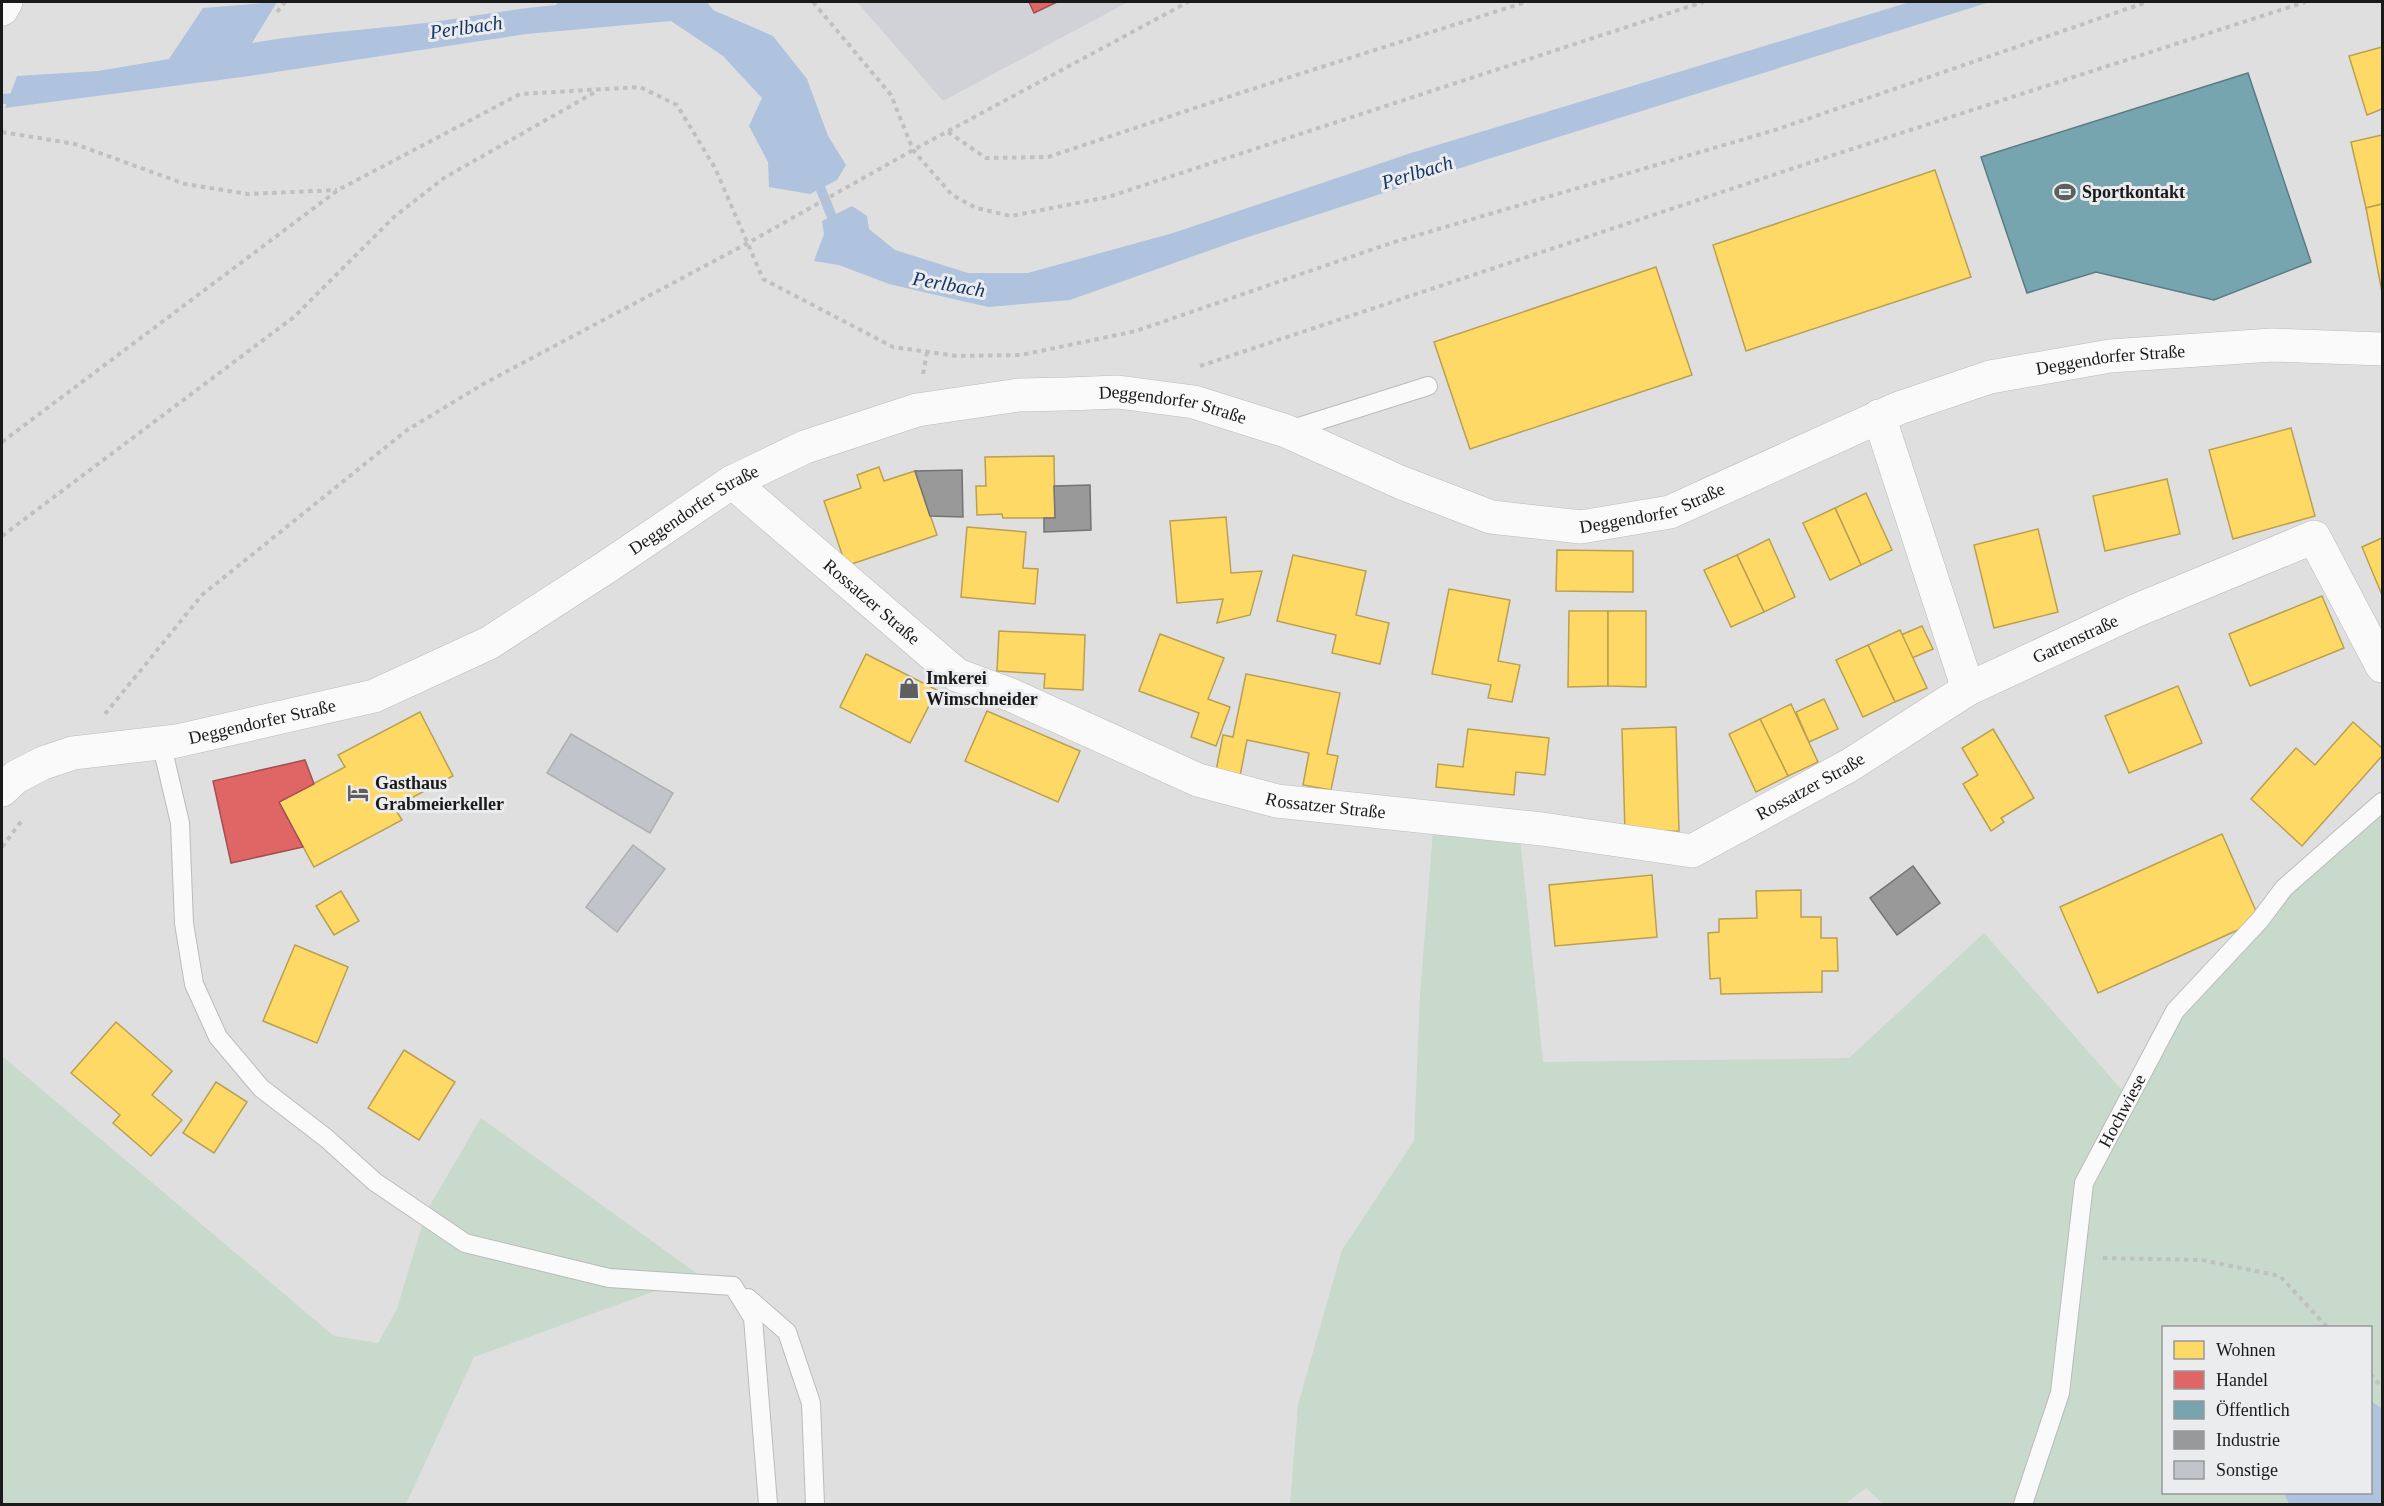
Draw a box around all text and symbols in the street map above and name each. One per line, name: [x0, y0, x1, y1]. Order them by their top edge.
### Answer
water label: Perlbach: [427, 11, 504, 43]
water label: Perlbach: [1378, 151, 1455, 194]
sports icon: Sportkontakt: [2053, 180, 2077, 204]
place label: Sportkontakt: [2082, 182, 2185, 202]
water label: Perlbach: [910, 267, 987, 301]
street label: Deggendorfer Straße: [2034, 341, 2186, 379]
street label: Deggendorfer Straße: [1098, 382, 1249, 428]
street label: Deggendorfer Straße: [625, 461, 762, 559]
street label: Deggendorfer Straße: [1578, 479, 1728, 537]
street label: Rossatzer Straße: [819, 555, 924, 649]
street label: Gartenstraße: [2029, 610, 2121, 667]
place label: Imkerei Wimschneider: [926, 668, 1038, 709]
shop icon: Imkerei Wimschneider: [897, 676, 921, 700]
street label: Deggendorfer Straße: [186, 695, 338, 748]
street label: Rossatzer Straße: [1753, 748, 1868, 824]
place label: Gasthaus Grabmeierkeller: [375, 773, 504, 814]
hotel icon: Gasthaus Grabmeierkeller: [346, 781, 370, 805]
street label: Rossatzer Straße: [1263, 788, 1387, 822]
street label: Hochwiese: [2095, 1071, 2150, 1151]
legend: [2162, 1326, 2372, 1494]
text: Wohnen: [2216, 1340, 2276, 1360]
text: Handel: [2216, 1370, 2268, 1390]
text: Öffentlich: [2216, 1400, 2290, 1420]
text: Industrie: [2216, 1430, 2280, 1450]
text: Sonstige: [2216, 1460, 2278, 1480]

